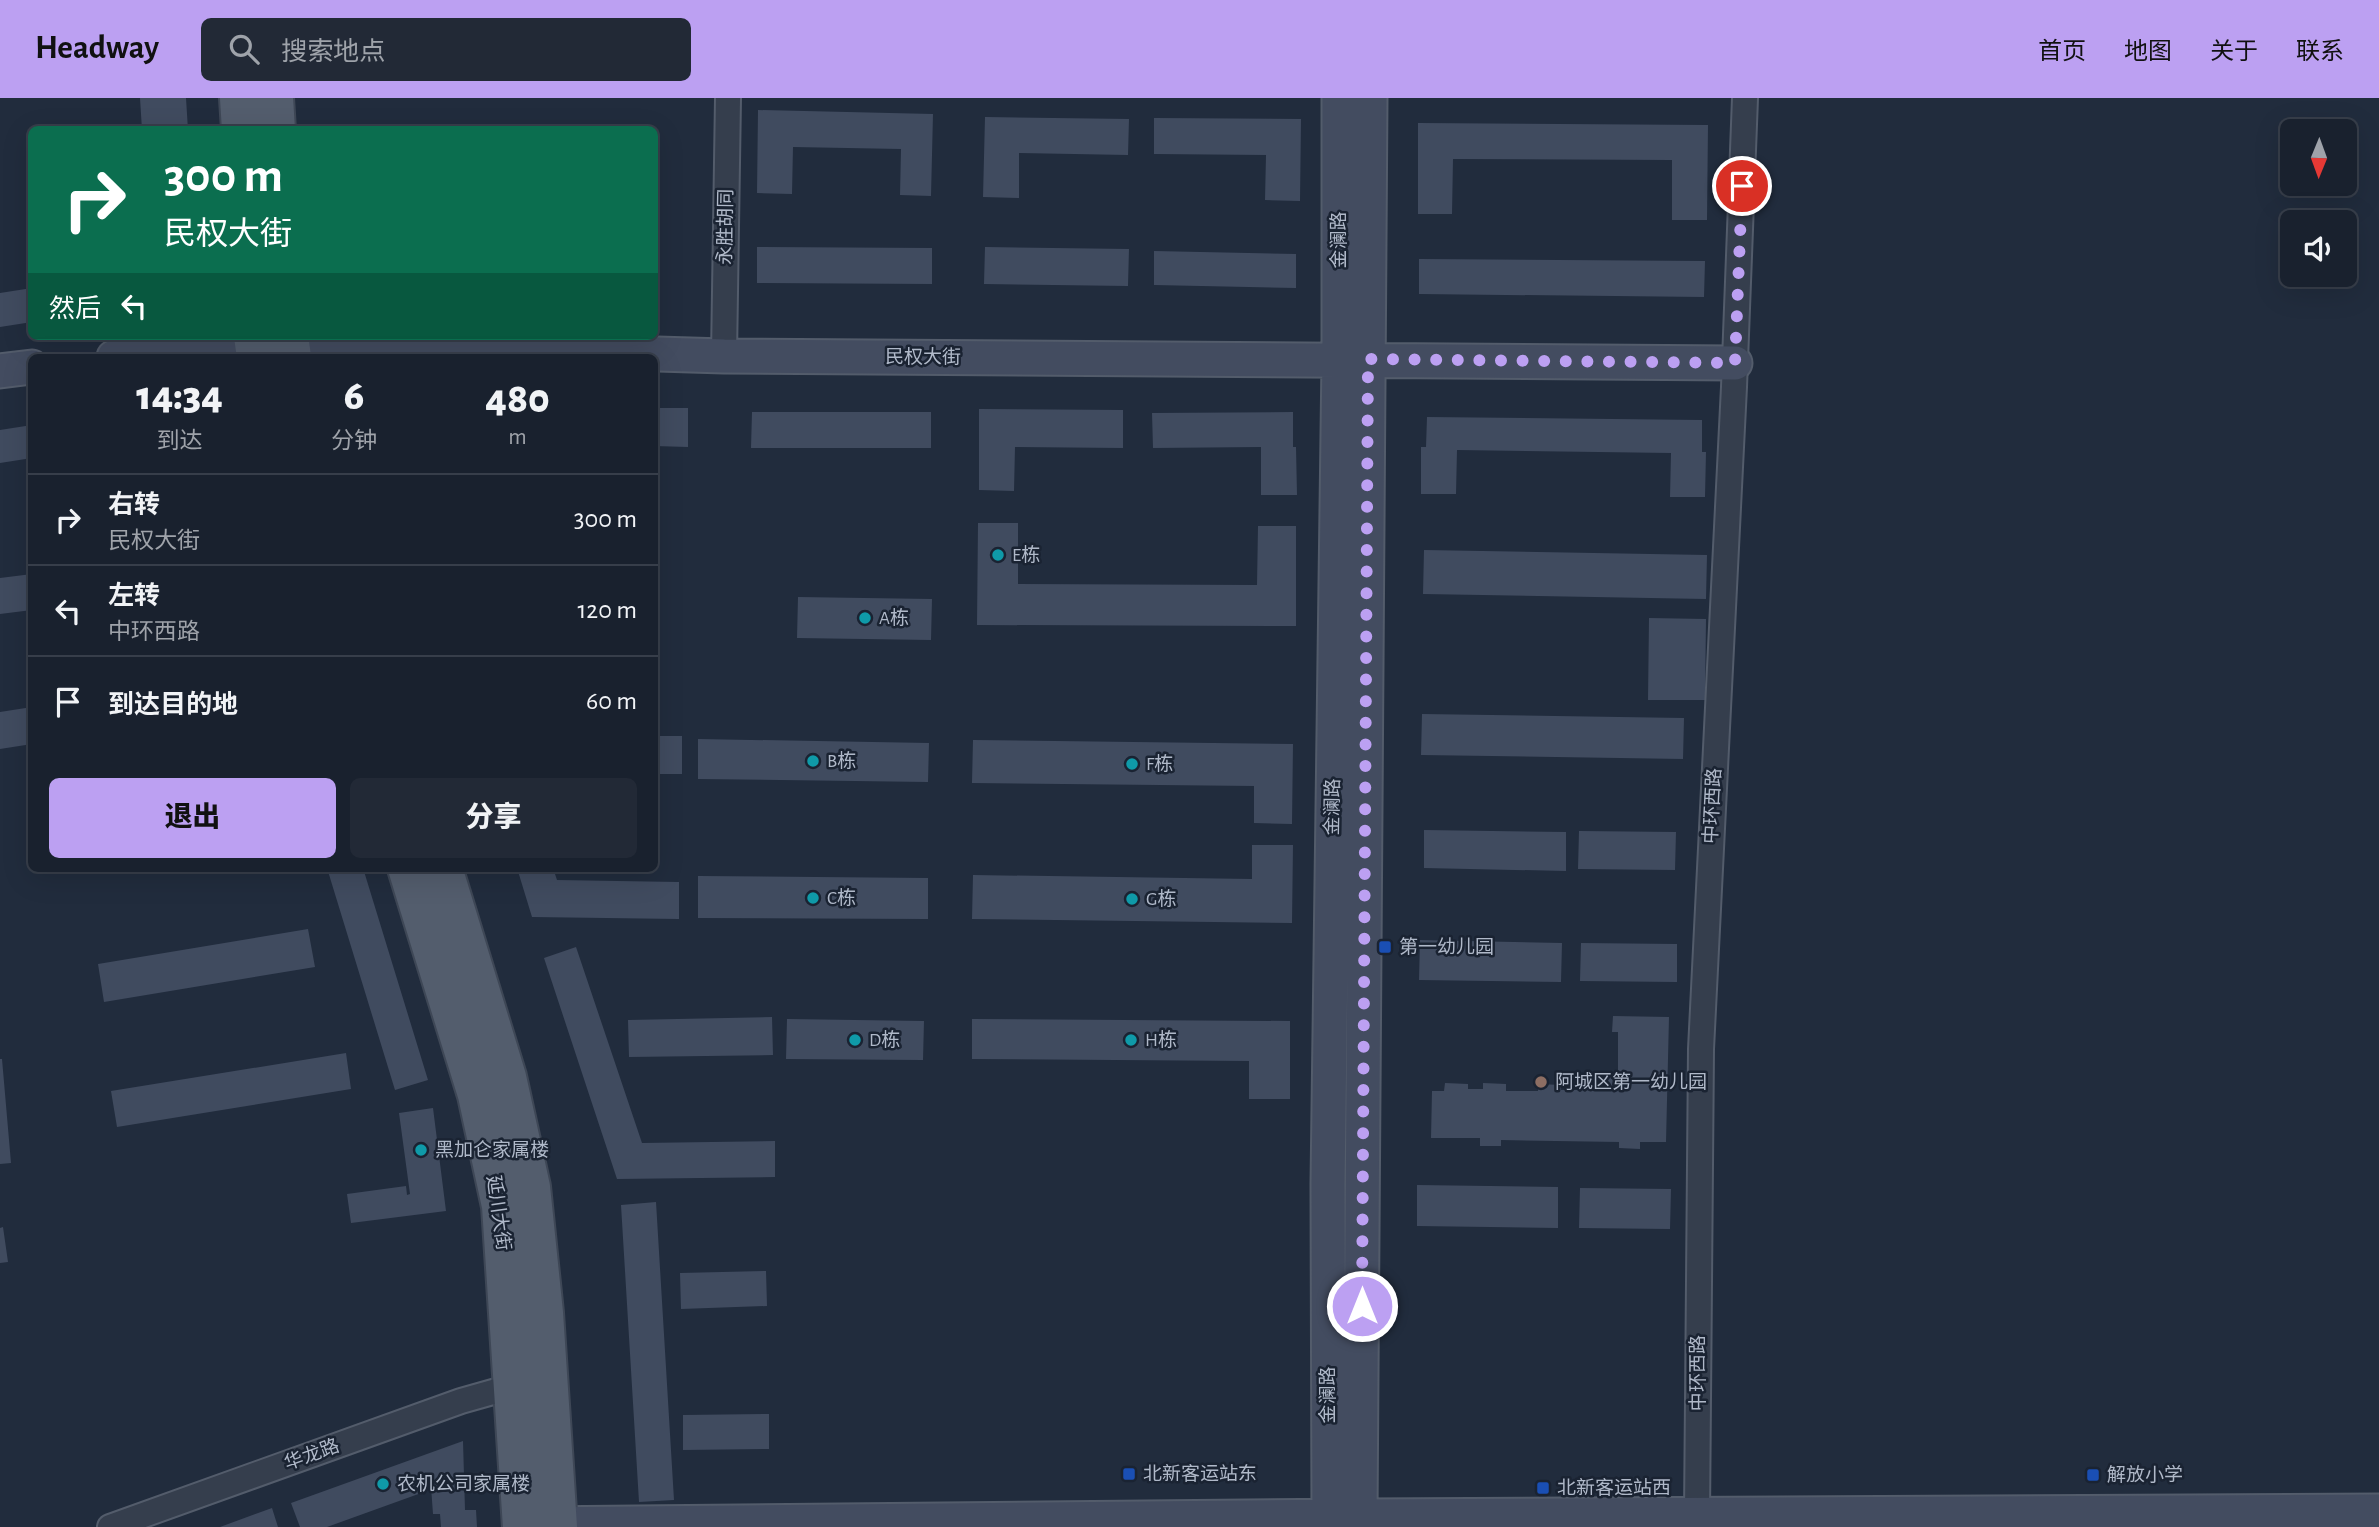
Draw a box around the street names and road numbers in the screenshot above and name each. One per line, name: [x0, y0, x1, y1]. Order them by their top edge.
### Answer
street label: 永胜胡同: [715, 189, 736, 265]
street label: 金澜路: [1328, 211, 1349, 269]
street label: 民权大街: [885, 347, 961, 367]
street label: 中环西路: [1701, 767, 1724, 844]
street label: 金澜路: [1321, 778, 1343, 836]
street label: 延川大街: [483, 1174, 515, 1252]
street label: 中环西路: [1688, 1335, 1708, 1411]
street label: 金澜路: [1317, 1366, 1338, 1424]
street label: 华龙路: [282, 1435, 342, 1474]

